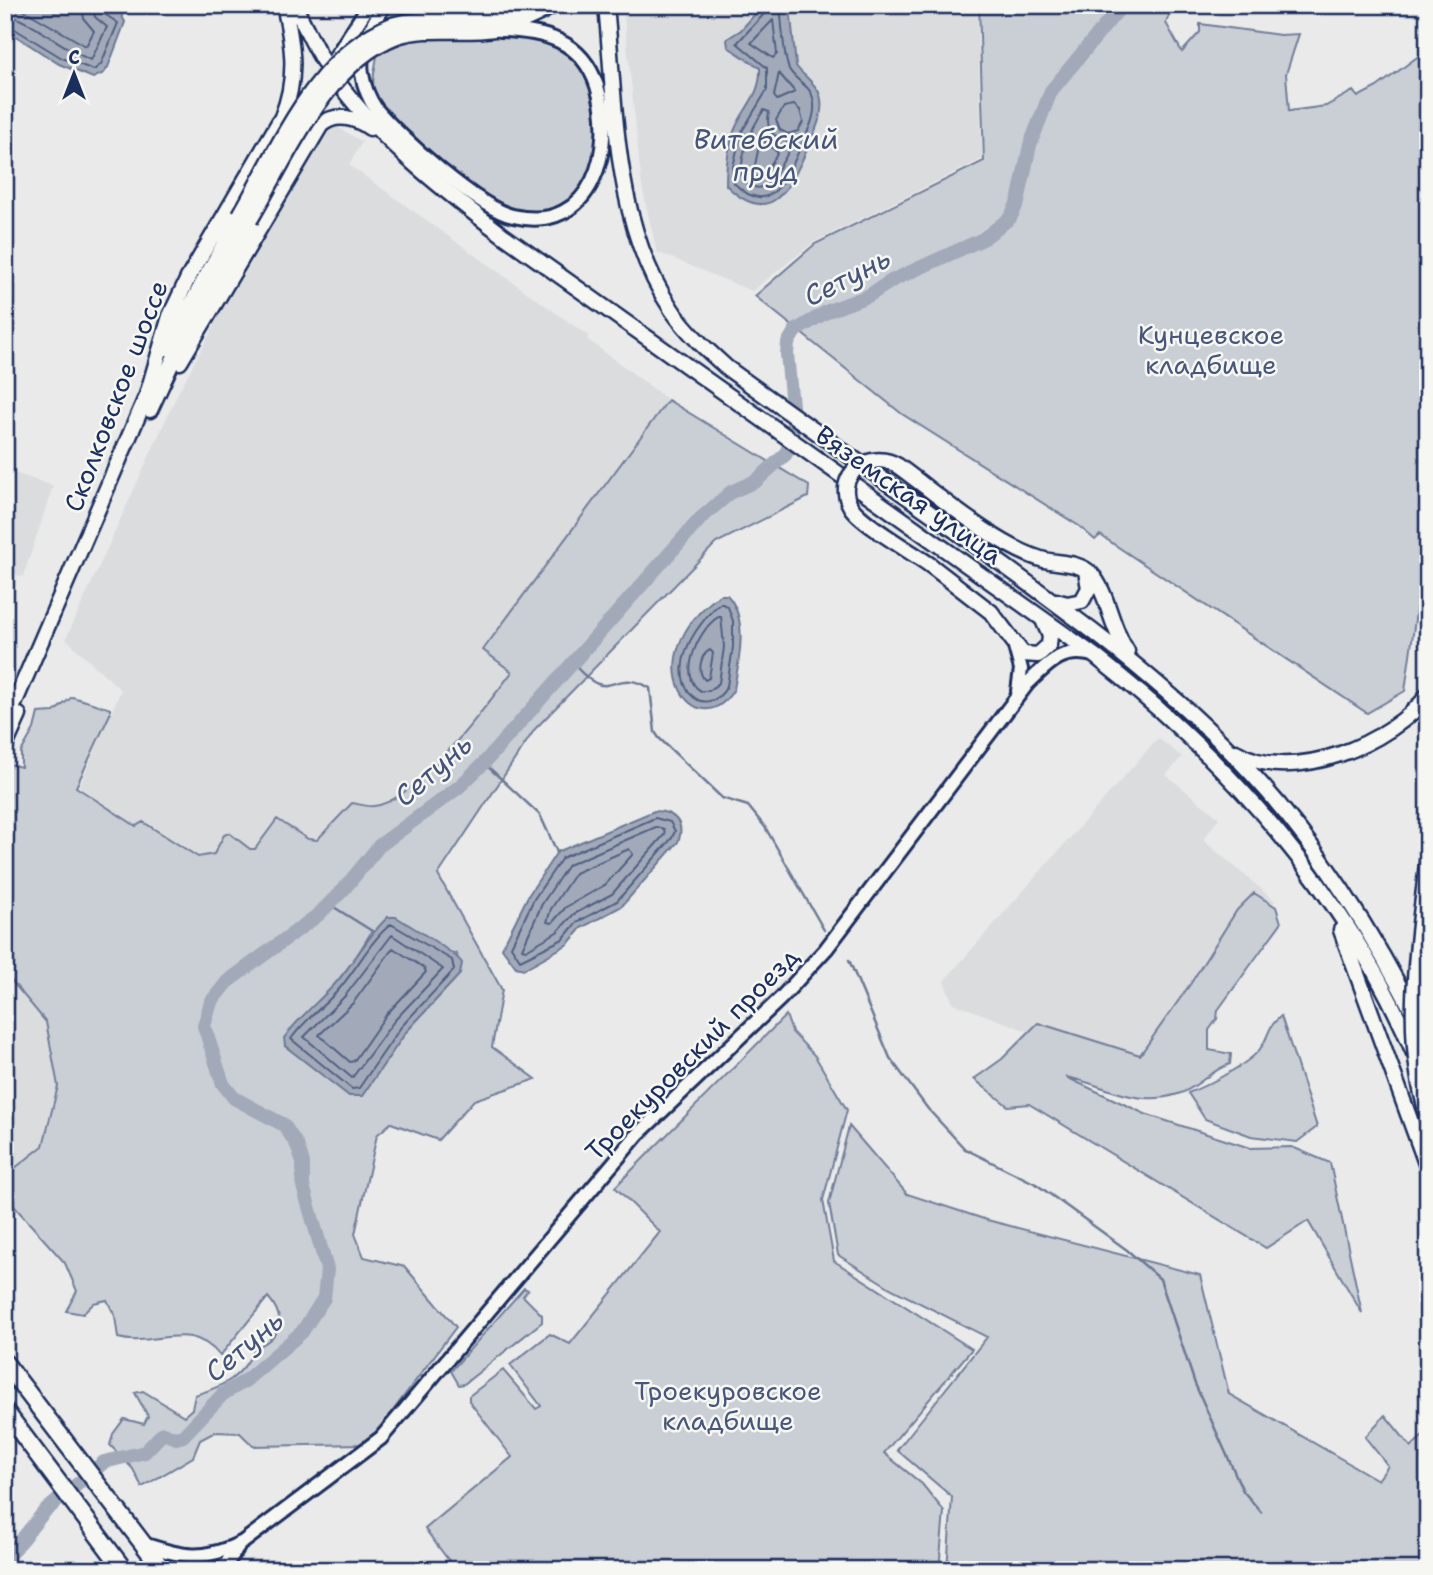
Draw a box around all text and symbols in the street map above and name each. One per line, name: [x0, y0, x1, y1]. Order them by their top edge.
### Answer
north arrow: [38, 38, 108, 108]
text: С: [68, 45, 80, 70]
water label: Витебский пруд: [693, 120, 839, 190]
water label: Сетунь: [797, 239, 897, 315]
street label: Сколковское шоссе: [55, 275, 176, 517]
park label: Кунцевское кладбище: [1138, 317, 1284, 382]
street label: Вяземская улица: [809, 417, 1010, 572]
water label: Сетунь: [385, 725, 481, 815]
street label: Троекуровский проезд: [577, 939, 807, 1168]
water label: Сетунь: [196, 1302, 292, 1390]
park label: Троекуровское кладбище: [634, 1373, 822, 1438]

